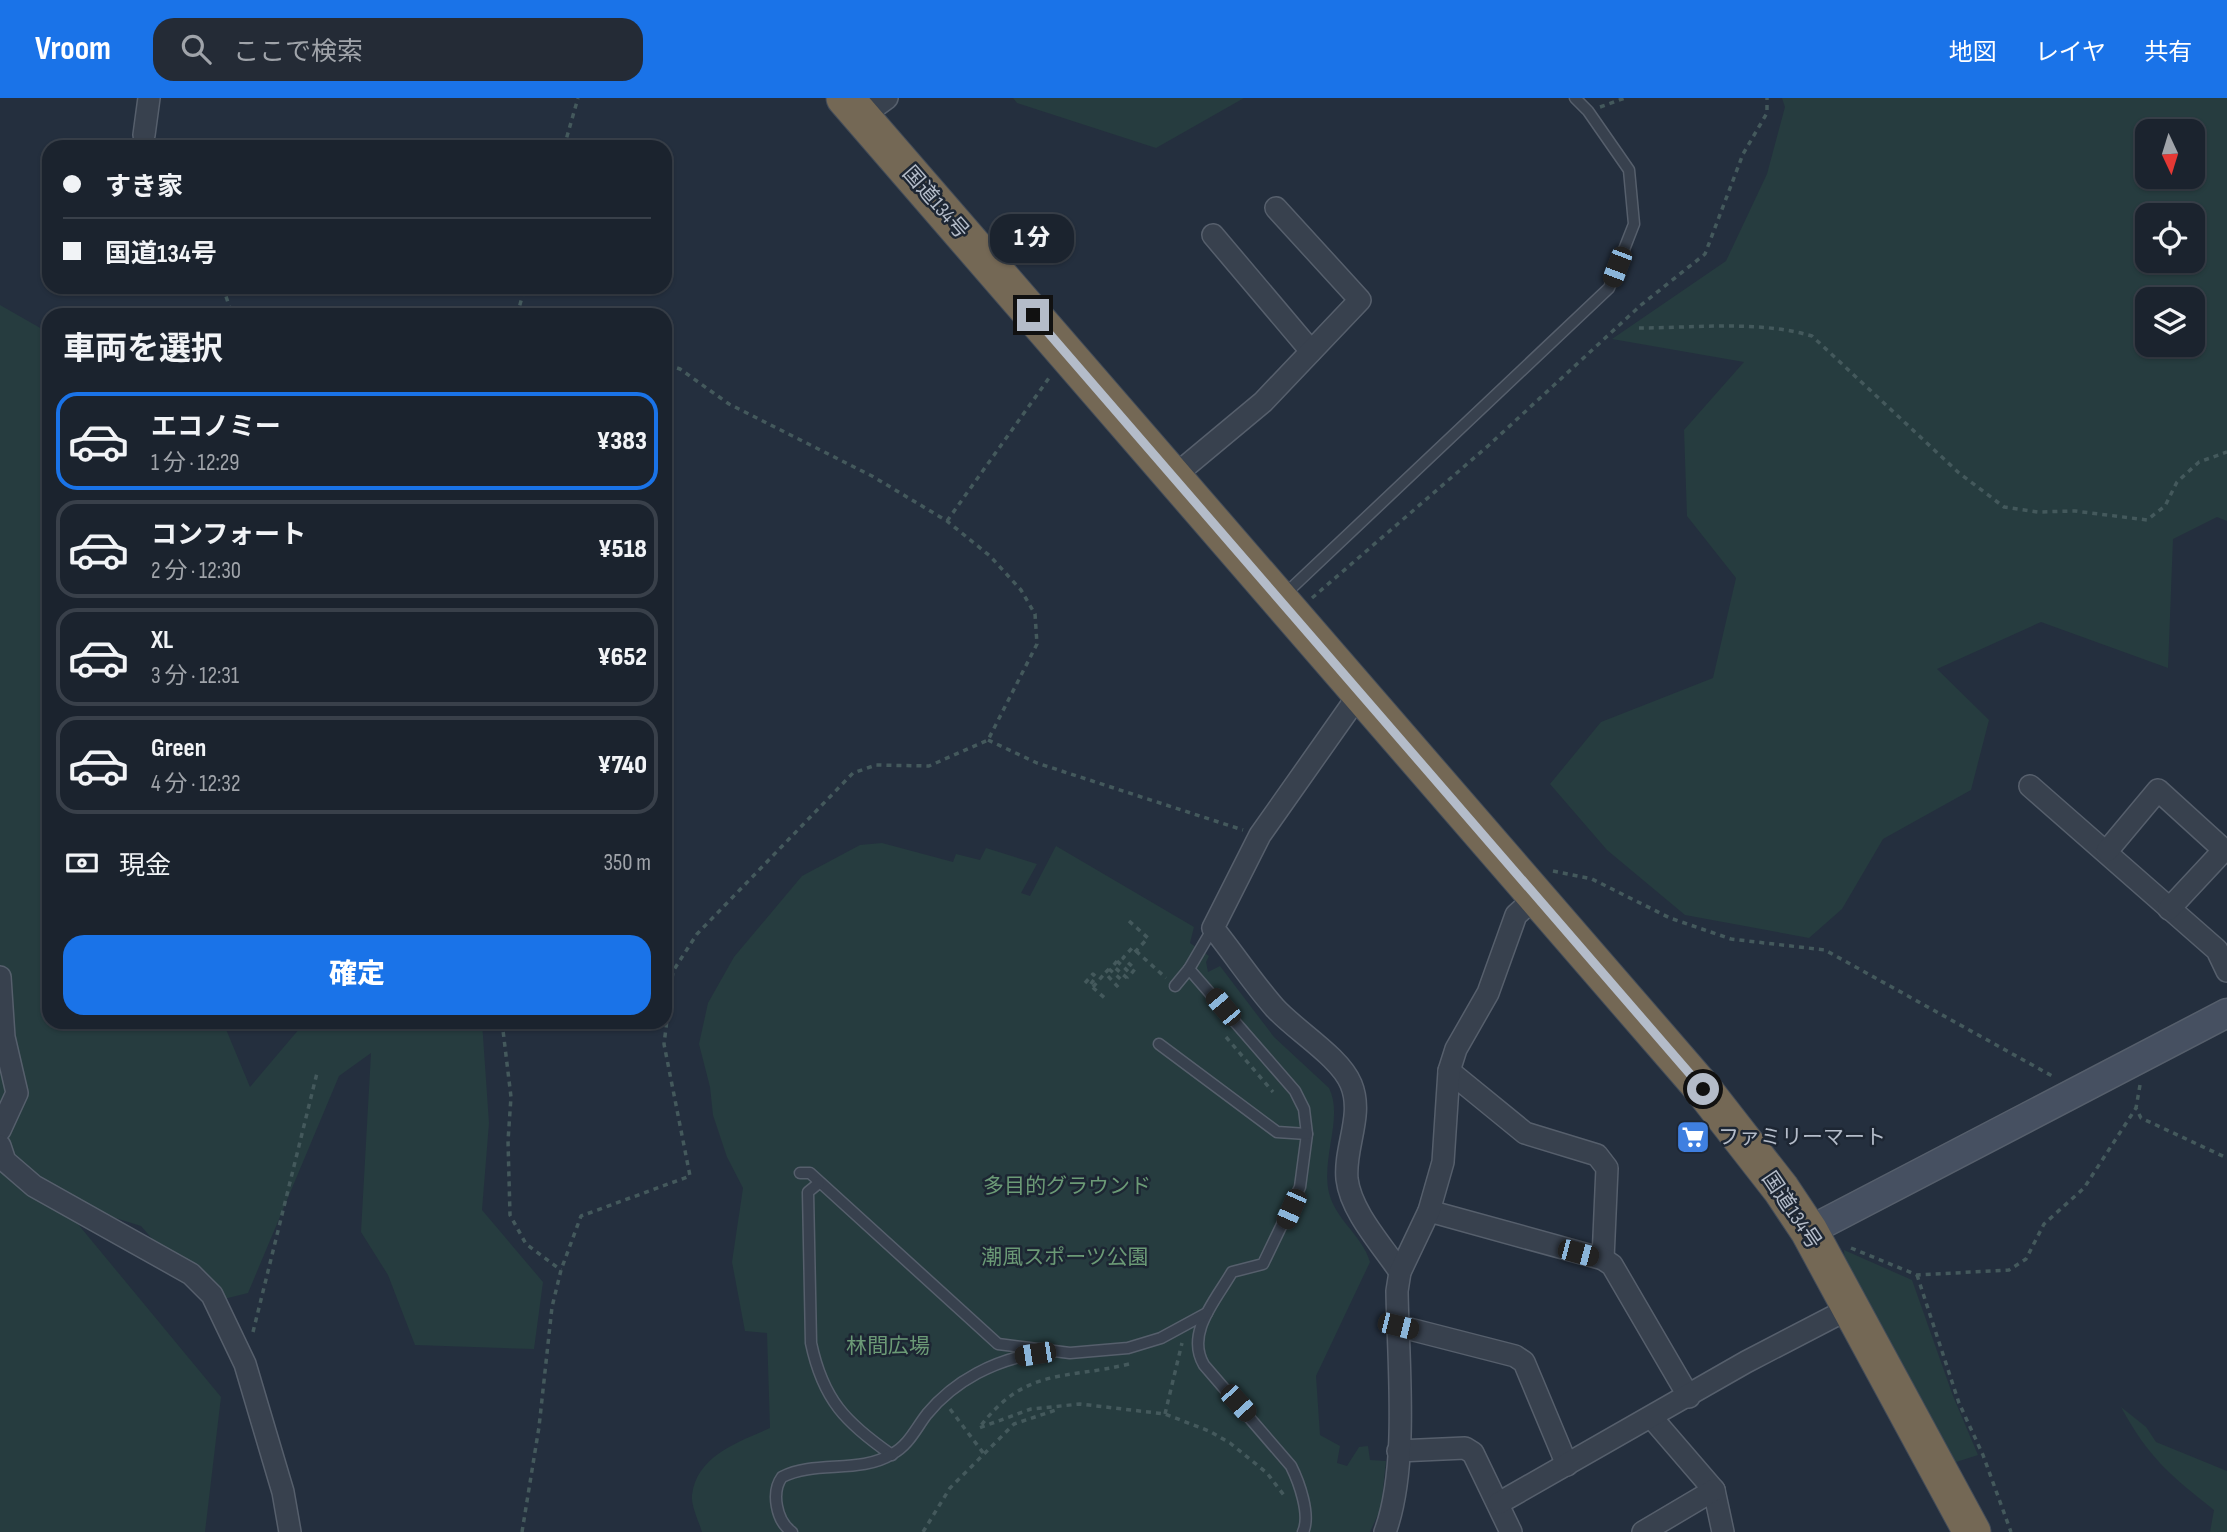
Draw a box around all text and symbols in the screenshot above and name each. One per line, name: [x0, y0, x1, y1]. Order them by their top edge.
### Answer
search box: [153, 18, 643, 81]
text: Vroom: [35, 29, 111, 69]
icon: search: [177, 30, 215, 68]
text: ここで検索: [233, 37, 363, 68]
text: 地図: [1949, 38, 1997, 67]
text: レイヤ: [2035, 38, 2106, 67]
text: 共有: [2144, 38, 2192, 67]
north arrow: [2135, 119, 2205, 189]
map controls: [2135, 119, 2205, 357]
street label: 国道134号: [897, 161, 974, 244]
text: すき家: [105, 172, 183, 203]
button: locate: [2135, 203, 2205, 273]
callout: 1 分: [991, 214, 1075, 262]
text: 1 分: [1014, 224, 1050, 252]
text: 国道134号: [105, 239, 217, 270]
car: [1600, 244, 1635, 290]
button: layers: [2135, 287, 2205, 357]
route end: [1017, 299, 1049, 331]
text: 車両を選択: [63, 330, 223, 369]
icon: car: [67, 410, 130, 473]
text: エコノミー: [151, 412, 281, 443]
text: ¥383: [597, 426, 647, 457]
text: 1 分 · 12:29: [151, 449, 239, 477]
icon: car: [67, 518, 130, 581]
text: コンフォート: [151, 520, 306, 551]
text: ¥518: [598, 534, 647, 565]
text: 2 分 · 12:30: [151, 557, 241, 585]
text: XL: [151, 625, 173, 656]
icon: car: [67, 626, 130, 689]
text: ¥652: [597, 642, 647, 673]
text: 3 分 · 12:31: [151, 662, 239, 690]
text: Green: [151, 733, 206, 764]
icon: car: [67, 734, 130, 797]
text: ¥740: [598, 750, 647, 781]
text: 4 分 · 12:32: [151, 770, 240, 798]
icon: cash: [63, 844, 101, 882]
text: 350 m: [603, 849, 651, 877]
text: 現金: [119, 851, 171, 882]
button: 確定: [63, 935, 651, 1015]
car: [1202, 984, 1245, 1030]
route start: [1687, 1073, 1719, 1105]
supermarket icon: ファミリーマート: [1674, 1118, 1712, 1156]
place label: ファミリーマート: [1718, 1125, 1886, 1150]
street label: 国道134号: [1757, 1167, 1827, 1254]
park label: 多目的グラウンド: [983, 1174, 1151, 1199]
car: [1273, 1186, 1310, 1232]
car: [1555, 1237, 1602, 1269]
park label: 潮風スポーツ公園: [981, 1245, 1149, 1270]
car: [1376, 1311, 1421, 1341]
park label: 林間広場: [846, 1334, 930, 1359]
car: [1013, 1340, 1058, 1368]
car: [1217, 1380, 1260, 1426]

